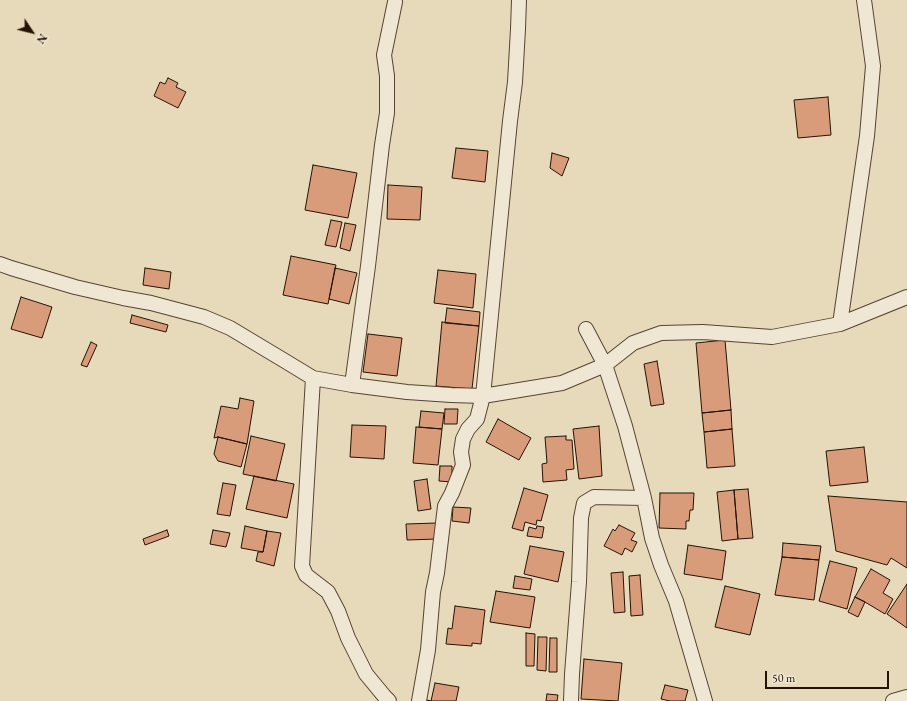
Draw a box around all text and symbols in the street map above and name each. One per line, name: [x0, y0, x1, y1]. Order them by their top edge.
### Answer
north arrow: [12, 12, 52, 52]
text: N: [34, 31, 50, 47]
scale bar: [767, 663, 891, 689]
text: 50 m: [772, 670, 795, 686]

